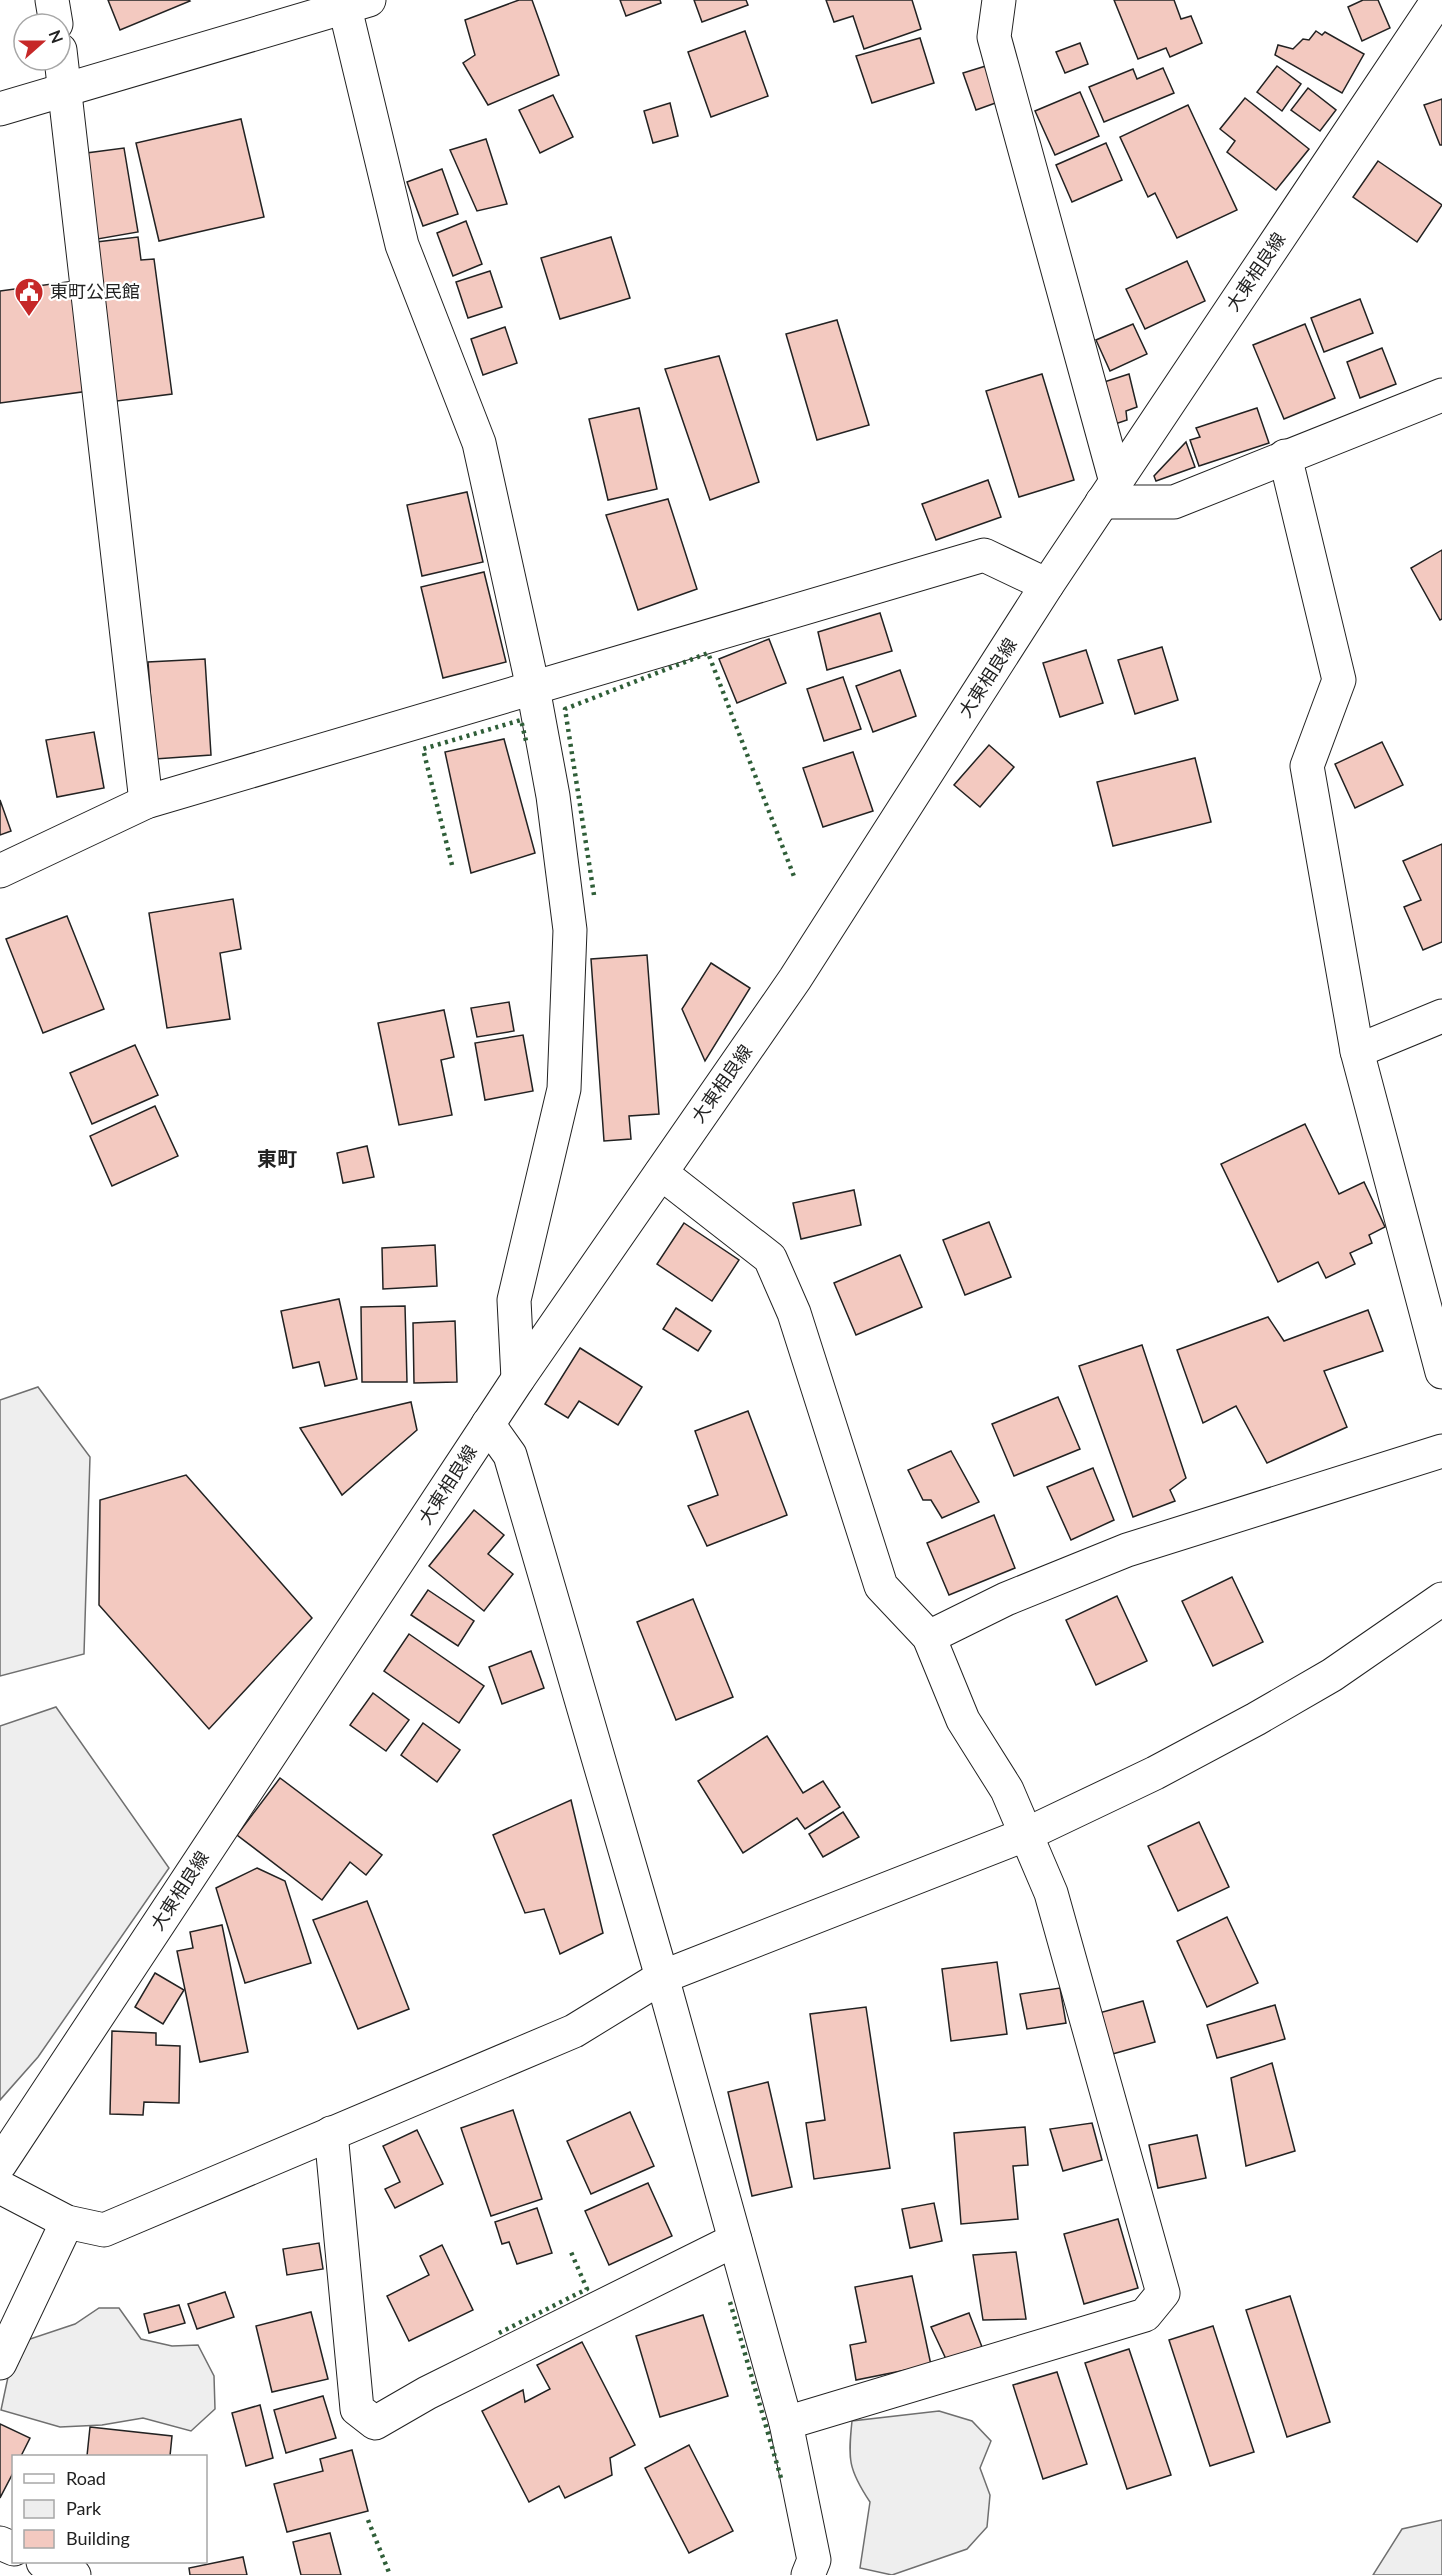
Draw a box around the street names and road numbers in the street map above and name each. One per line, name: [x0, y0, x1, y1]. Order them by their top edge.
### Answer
street label: 大東相良線: [1221, 228, 1289, 315]
street label: 大東相良線: [953, 634, 1021, 721]
street label: 大東相良線: [686, 1040, 756, 1127]
street label: 大東相良線: [413, 1441, 481, 1528]
street label: 大東相良線: [145, 1847, 213, 1934]

